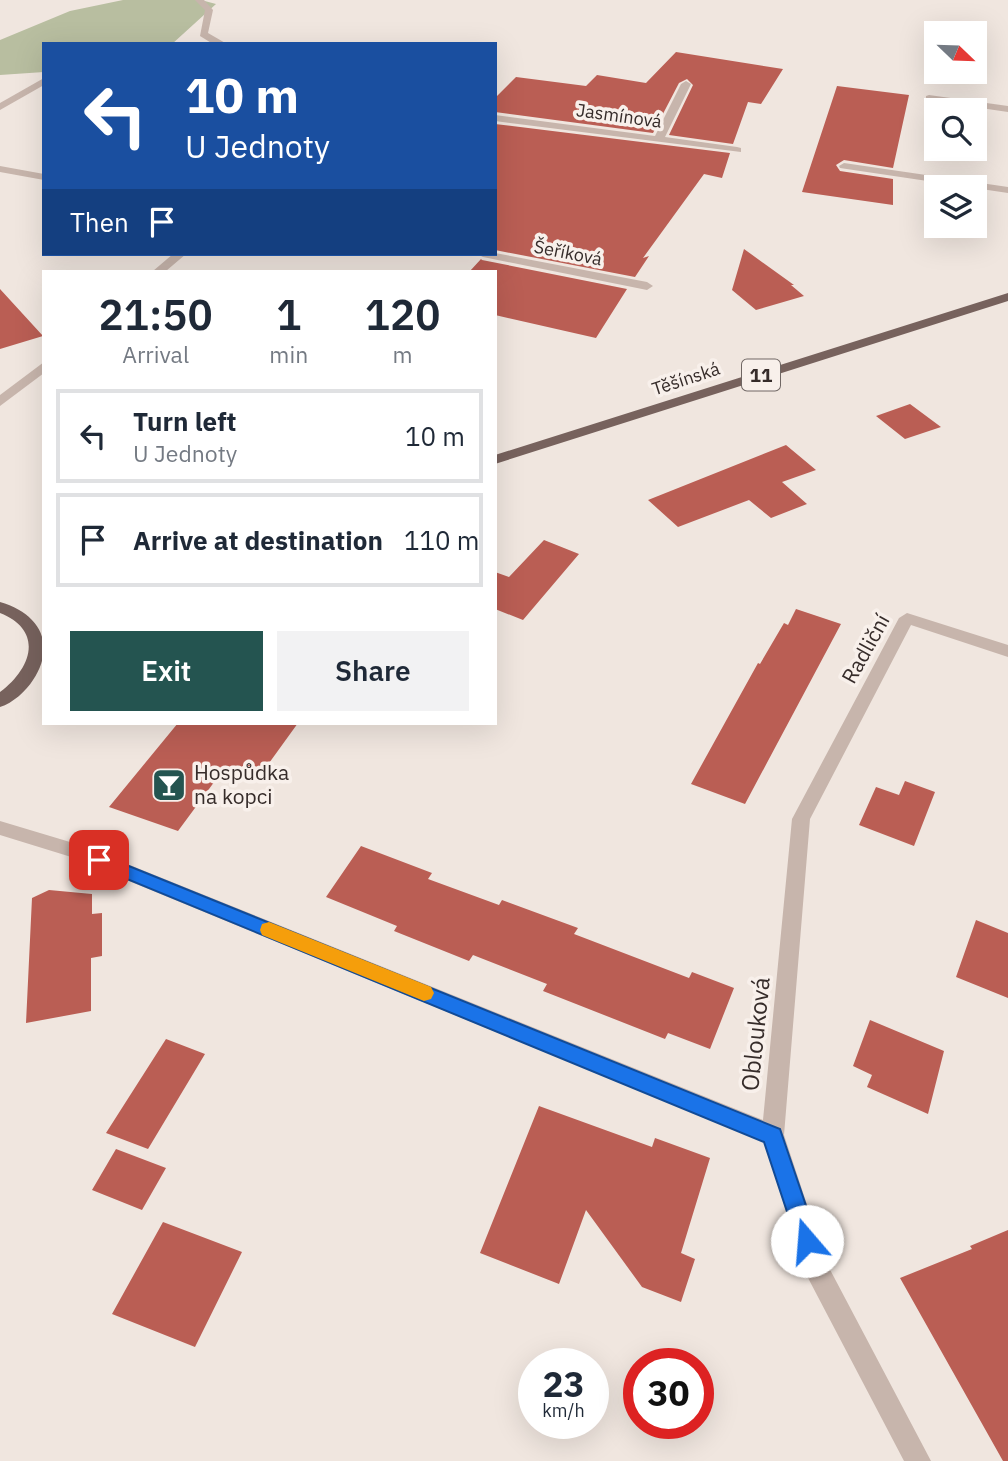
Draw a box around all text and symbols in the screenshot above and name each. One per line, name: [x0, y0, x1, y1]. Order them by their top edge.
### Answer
north arrow: [924, 21, 987, 84]
map controls: [924, 21, 987, 238]
text: 10 m: [185, 63, 299, 126]
icon: left: [70, 70, 161, 161]
street label: Jasmínová: [575, 98, 664, 133]
button: search: [924, 98, 987, 161]
text: U Jednoty: [185, 125, 330, 167]
button: layers: [924, 175, 987, 238]
icon: arrive: [143, 203, 181, 241]
text: Then: [70, 205, 129, 239]
street label: Šeříková: [532, 234, 605, 270]
text: 21:50: [99, 287, 213, 342]
text: 1: [276, 287, 301, 342]
text: 120: [365, 287, 440, 342]
text: Arrival: [122, 339, 189, 369]
text: min: [269, 339, 308, 369]
text: m: [393, 339, 413, 369]
street label: Těšínská: [649, 357, 723, 400]
road number: 11: [742, 360, 780, 390]
text: Turn left: [133, 404, 236, 438]
icon: left: [74, 417, 112, 455]
text: 10 m: [405, 419, 465, 453]
text: U Jednoty: [133, 438, 237, 468]
icon: arrive: [74, 521, 112, 559]
text: Arrive at destination: [133, 523, 383, 557]
text: 110 m: [404, 523, 480, 557]
street label: Radliční: [835, 609, 896, 688]
button: Exit: [70, 631, 263, 711]
button: Share: [277, 631, 469, 711]
place label: Hospůdka na kopci: [194, 758, 289, 810]
bar icon: Hospůdka na kopci: [150, 766, 188, 804]
pin: [69, 830, 129, 890]
icon: arrive: [80, 841, 118, 879]
street label: Oblouková: [733, 975, 777, 1092]
position arrow: [770, 1204, 844, 1278]
speed limit sign: 30: [623, 1348, 714, 1439]
text: 23: [542, 1361, 585, 1407]
text: km/h: [542, 1399, 585, 1422]

